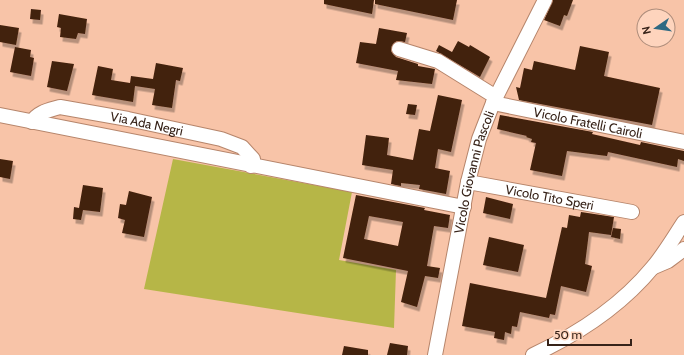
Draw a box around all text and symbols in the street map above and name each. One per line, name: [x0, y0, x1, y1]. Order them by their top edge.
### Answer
north arrow: [636, 8, 676, 48]
text: N: [639, 25, 654, 36]
street label: Vicolo Fratelli Cairoli: [532, 104, 644, 141]
street label: Via Ada Negri: [109, 108, 185, 139]
street label: Vicolo Giovanni Pascoli: [450, 108, 497, 235]
street label: Vicolo Tito Speri: [504, 181, 595, 213]
scale bar: [548, 321, 631, 347]
text: 50 m: [554, 327, 582, 342]

